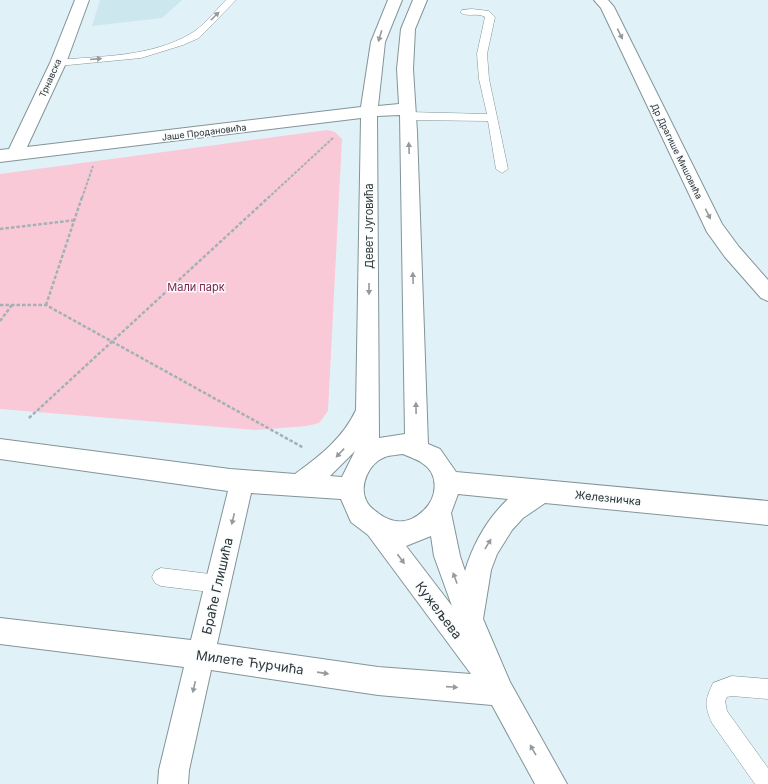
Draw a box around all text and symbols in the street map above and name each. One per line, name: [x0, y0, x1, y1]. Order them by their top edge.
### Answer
one-way arrow: [210, 11, 220, 21]
one-way arrow: [617, 28, 623, 40]
one-way arrow: [377, 30, 383, 42]
one-way arrow: [90, 56, 102, 63]
street label: Трнавска: [37, 57, 63, 99]
street label: Др Драгише Мишовића: [649, 101, 705, 201]
street label: Јаше Продановића: [161, 121, 247, 143]
one-way arrow: [406, 141, 412, 154]
street label: Девет Југовића: [362, 183, 376, 269]
one-way arrow: [705, 208, 711, 219]
one-way arrow: [410, 271, 416, 284]
park label: Мали парк: [167, 280, 225, 294]
one-way arrow: [366, 283, 372, 296]
one-way arrow: [413, 401, 419, 414]
one-way arrow: [336, 447, 345, 458]
street label: Железничка: [574, 488, 642, 508]
one-way arrow: [230, 513, 236, 526]
street label: Браће Глишића: [198, 536, 236, 636]
one-way arrow: [484, 539, 492, 549]
one-way arrow: [397, 554, 405, 565]
one-way arrow: [452, 571, 458, 583]
street label: Кужељева: [412, 578, 466, 642]
street label: Милете Ћурчића: [195, 647, 305, 677]
one-way arrow: [317, 670, 329, 676]
one-way arrow: [190, 681, 196, 693]
one-way arrow: [446, 683, 458, 690]
one-way arrow: [530, 744, 537, 756]

